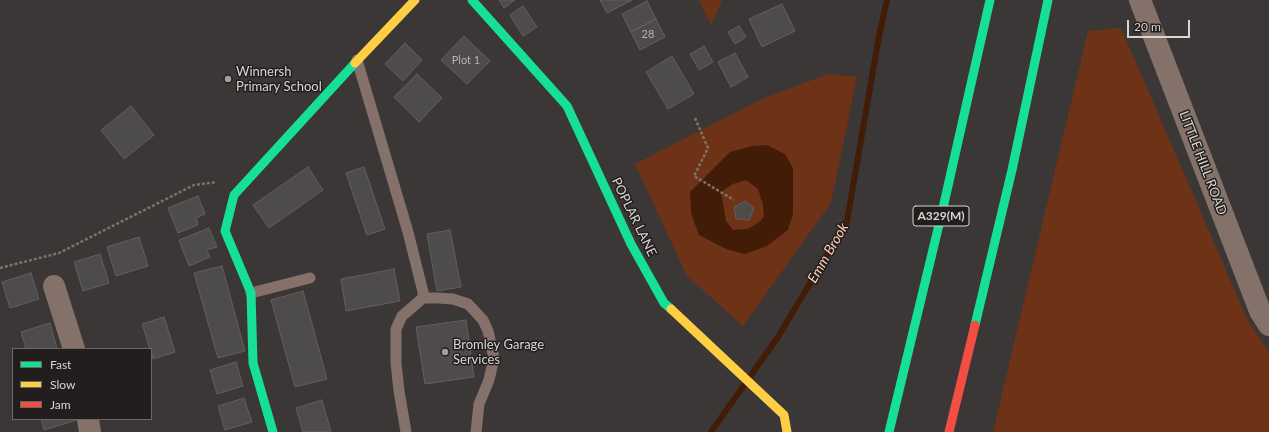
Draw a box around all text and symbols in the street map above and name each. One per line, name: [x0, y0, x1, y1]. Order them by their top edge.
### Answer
scale bar: [1129, 12, 1192, 38]
text: 20 m: [1134, 19, 1161, 34]
house number: 28: [642, 27, 654, 41]
house number: Plot 1: [452, 53, 480, 67]
place label: Winnersh Primary School: [236, 64, 322, 95]
marker: Winnersh Primary School: [223, 74, 233, 84]
street label: LITTLE HILL ROAD: [1176, 109, 1230, 217]
street label: POPLAR LANE: [608, 175, 660, 259]
road number: A329(M): [913, 206, 969, 226]
water label: Emm Brook: [804, 220, 852, 286]
place label: Bromley Garage Services: [453, 337, 544, 368]
marker: Bromley Garage Services: [440, 347, 450, 357]
legend: [12, 348, 152, 420]
text: Fast: [50, 357, 71, 372]
text: Slow: [50, 377, 75, 392]
text: Jam: [50, 397, 71, 412]

